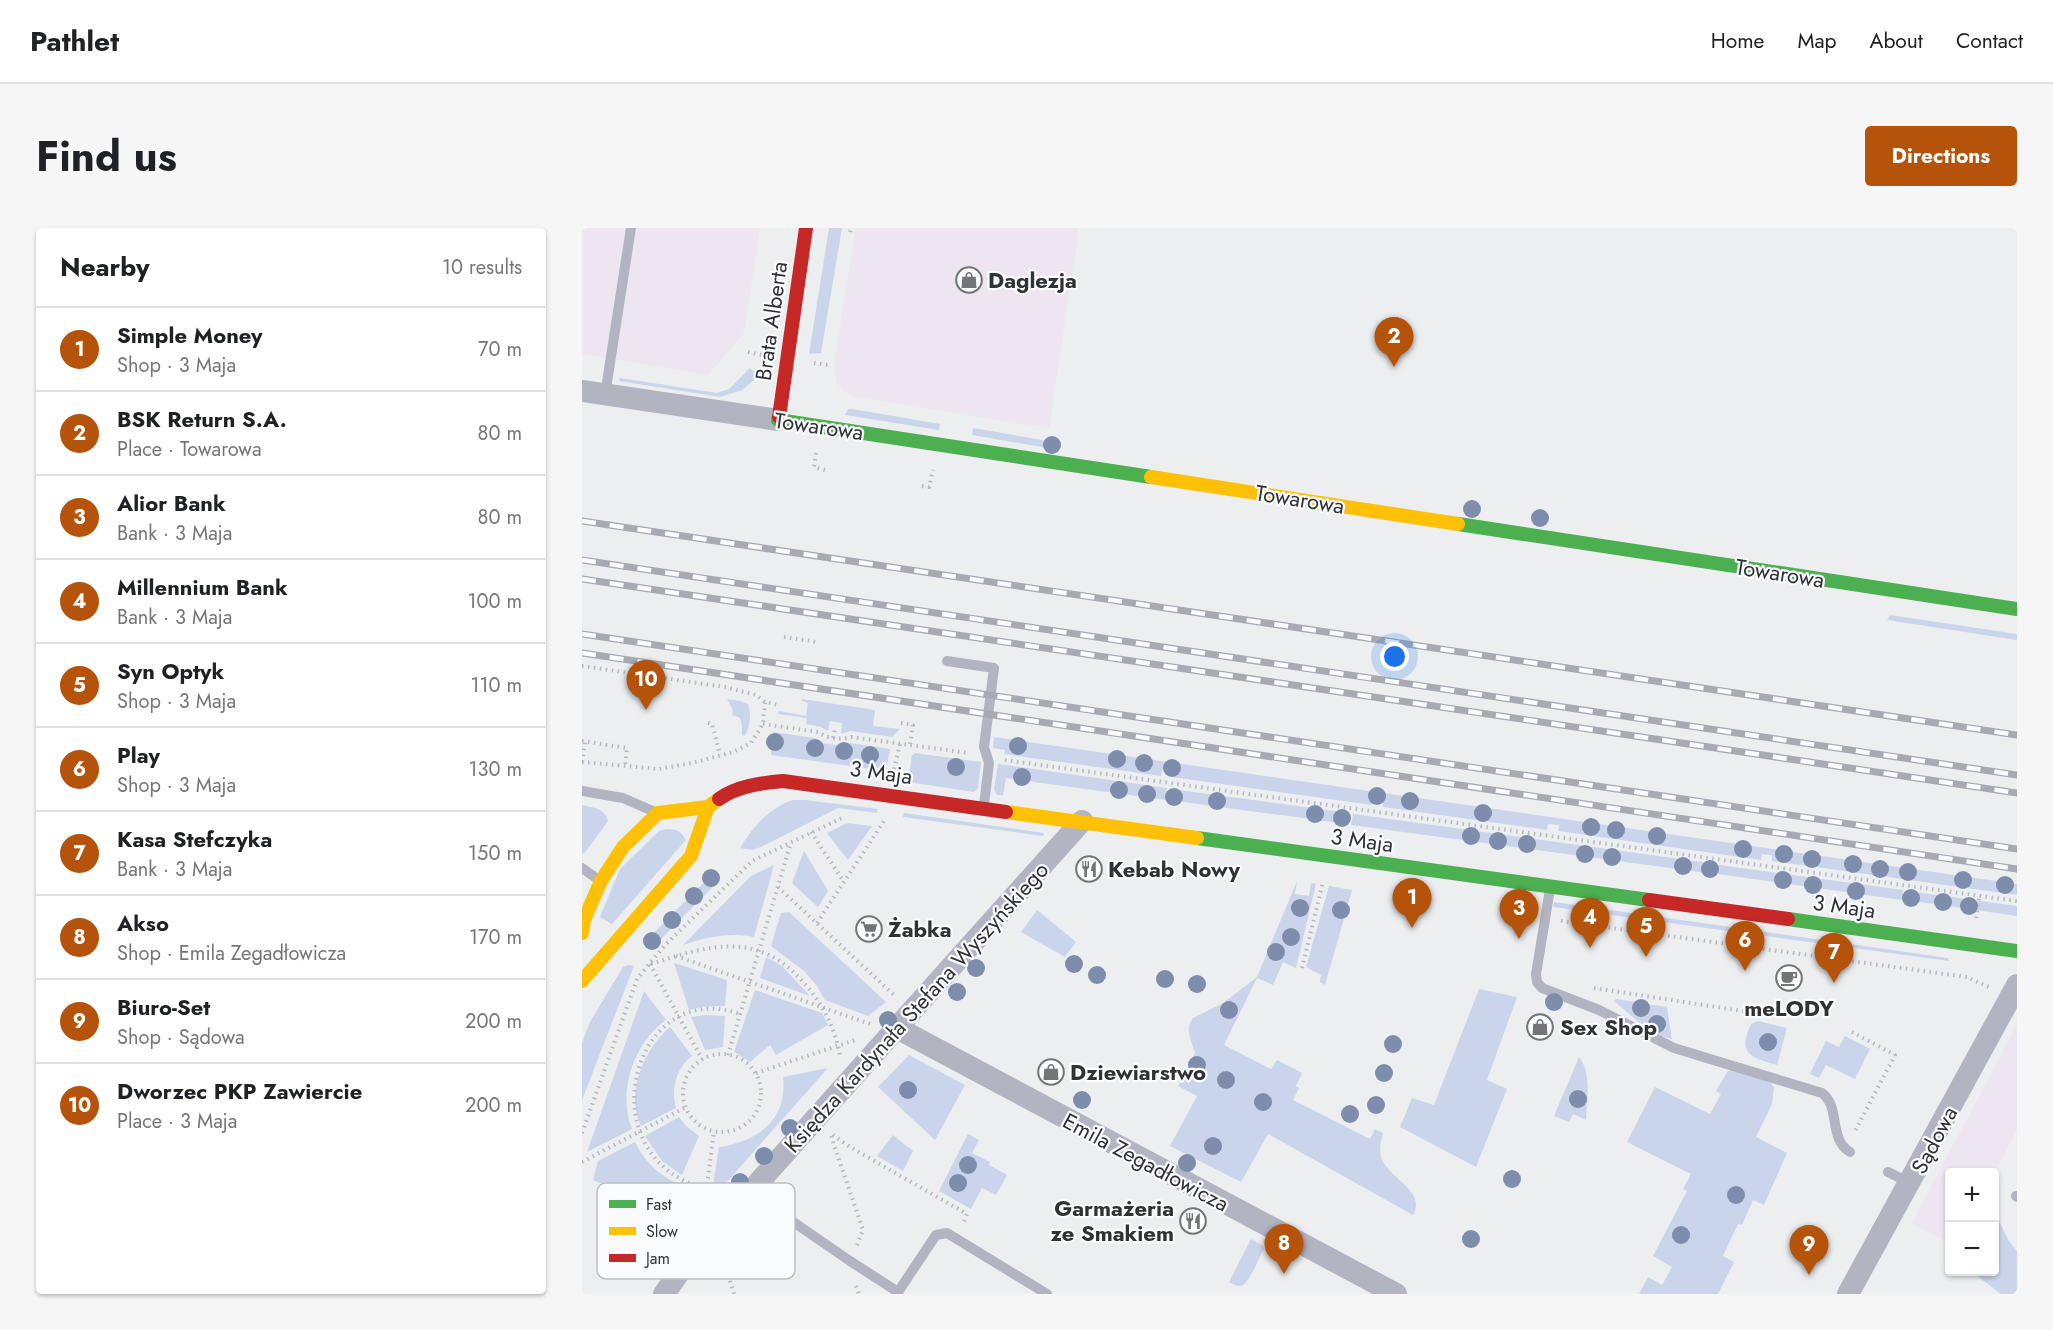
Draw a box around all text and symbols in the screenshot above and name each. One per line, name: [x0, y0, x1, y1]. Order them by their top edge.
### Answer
text: Pathlet: [30, 21, 119, 62]
text: Home: [1711, 26, 1764, 56]
text: Map: [1797, 26, 1837, 56]
text: About: [1870, 26, 1923, 56]
text: Contact: [1956, 26, 2023, 56]
text: Find us: [36, 126, 177, 187]
button: Directions: [1865, 126, 2017, 186]
text: Nearby: [60, 248, 149, 286]
text: 10 results: [442, 253, 522, 282]
street label: Brata Alberta: [747, 259, 795, 383]
place label: Daglezja: [988, 264, 1077, 296]
shop icon: Daglezja: [954, 265, 984, 295]
pin: 2: [1374, 318, 1414, 367]
text: Simple Money: [117, 319, 263, 351]
text: 1: [74, 335, 85, 364]
text: 70 m: [478, 335, 522, 364]
text: Shop · 3 Maja: [117, 351, 236, 380]
text: BSK Return S.A.: [117, 403, 287, 435]
street label: Towarowa: [772, 404, 866, 448]
text: 2: [73, 419, 86, 448]
text: 80 m: [477, 419, 522, 448]
text: Place · Towarowa: [117, 435, 262, 464]
street label: Towarowa: [1253, 476, 1347, 522]
text: Alior Bank: [117, 487, 226, 519]
text: 3: [73, 503, 86, 532]
text: 80 m: [477, 503, 522, 532]
text: Bank · 3 Maja: [117, 519, 232, 548]
street label: Towarowa: [1733, 550, 1827, 596]
text: Millennium Bank: [117, 571, 288, 603]
text: 4: [73, 587, 86, 616]
text: 100 m: [467, 587, 522, 616]
text: Bank · 3 Maja: [117, 603, 232, 632]
your location: [1380, 642, 1409, 671]
text: Syn Optyk: [117, 655, 224, 687]
pin: 10: [626, 660, 666, 710]
text: 5: [73, 671, 86, 700]
text: 110 m: [470, 671, 522, 700]
text: Shop · 3 Maja: [117, 687, 236, 716]
text: Play: [117, 739, 160, 771]
street label: 3 Maja: [848, 752, 914, 792]
text: 6: [73, 755, 86, 784]
text: 130 m: [468, 755, 522, 784]
text: Shop · 3 Maja: [117, 771, 236, 800]
street label: 3 Maja: [1329, 820, 1395, 860]
text: Kasa Stefczyka: [117, 823, 272, 855]
text: 7: [73, 839, 86, 868]
text: 150 m: [468, 839, 522, 868]
place label: Kebab Nowy: [1108, 853, 1240, 885]
street label: Księdza Kardynała Stefana Wyszyńskiego: [776, 854, 1056, 1160]
restaurant icon: Kebab Nowy: [1074, 854, 1104, 884]
text: Bank · 3 Maja: [117, 855, 232, 884]
pin: 1: [1392, 878, 1432, 928]
street label: 3 Maja: [1811, 886, 1877, 926]
pin: 3: [1500, 890, 1538, 939]
pin: 4: [1570, 898, 1610, 948]
text: Akso: [117, 907, 169, 939]
pin: 5: [1626, 908, 1666, 957]
place label: Żabka: [888, 913, 952, 945]
supermarket icon: Żabka: [854, 914, 884, 944]
pin: 6: [1726, 922, 1764, 971]
text: 8: [73, 923, 86, 952]
text: 170 m: [469, 923, 522, 952]
pin: 7: [1814, 934, 1854, 983]
text: Shop · Emila Zegadłowicza: [117, 939, 346, 968]
cafe icon: meLODY: [1774, 963, 1804, 993]
text: Biuro-Set: [117, 991, 210, 1023]
place label: meLODY: [1744, 992, 1834, 1024]
text: 9: [73, 1007, 86, 1036]
text: 200 m: [465, 1007, 522, 1036]
place label: Sex Shop: [1560, 1011, 1657, 1043]
shop icon: Sex Shop: [1525, 1012, 1555, 1042]
text: Shop · Sądowa: [117, 1023, 245, 1052]
place label: Dziewiarstwo: [1070, 1056, 1206, 1088]
shop icon: Dziewiarstwo: [1036, 1057, 1066, 1087]
text: Dworzec PKP Zawiercie: [117, 1075, 362, 1107]
text: 10: [68, 1091, 91, 1120]
text: 200 m: [465, 1091, 522, 1120]
street label: Sądowa: [1903, 1100, 1965, 1180]
street label: Emila Zegadłowicza: [1057, 1105, 1235, 1219]
text: Place · 3 Maja: [117, 1107, 237, 1136]
map controls: [1945, 1168, 1999, 1276]
button: +: [1945, 1168, 1999, 1222]
legend: [597, 1183, 795, 1279]
place label: Garmażeria ze Smakiem: [1051, 1192, 1174, 1249]
text: Fast: [646, 1193, 672, 1216]
restaurant icon: Garmażeria ze Smakiem: [1178, 1206, 1208, 1236]
text: Slow: [646, 1220, 678, 1243]
button: −: [1945, 1222, 1999, 1276]
pin: 8: [1264, 1224, 1304, 1274]
pin: 9: [1790, 1226, 1828, 1275]
text: Jam: [644, 1247, 670, 1270]

